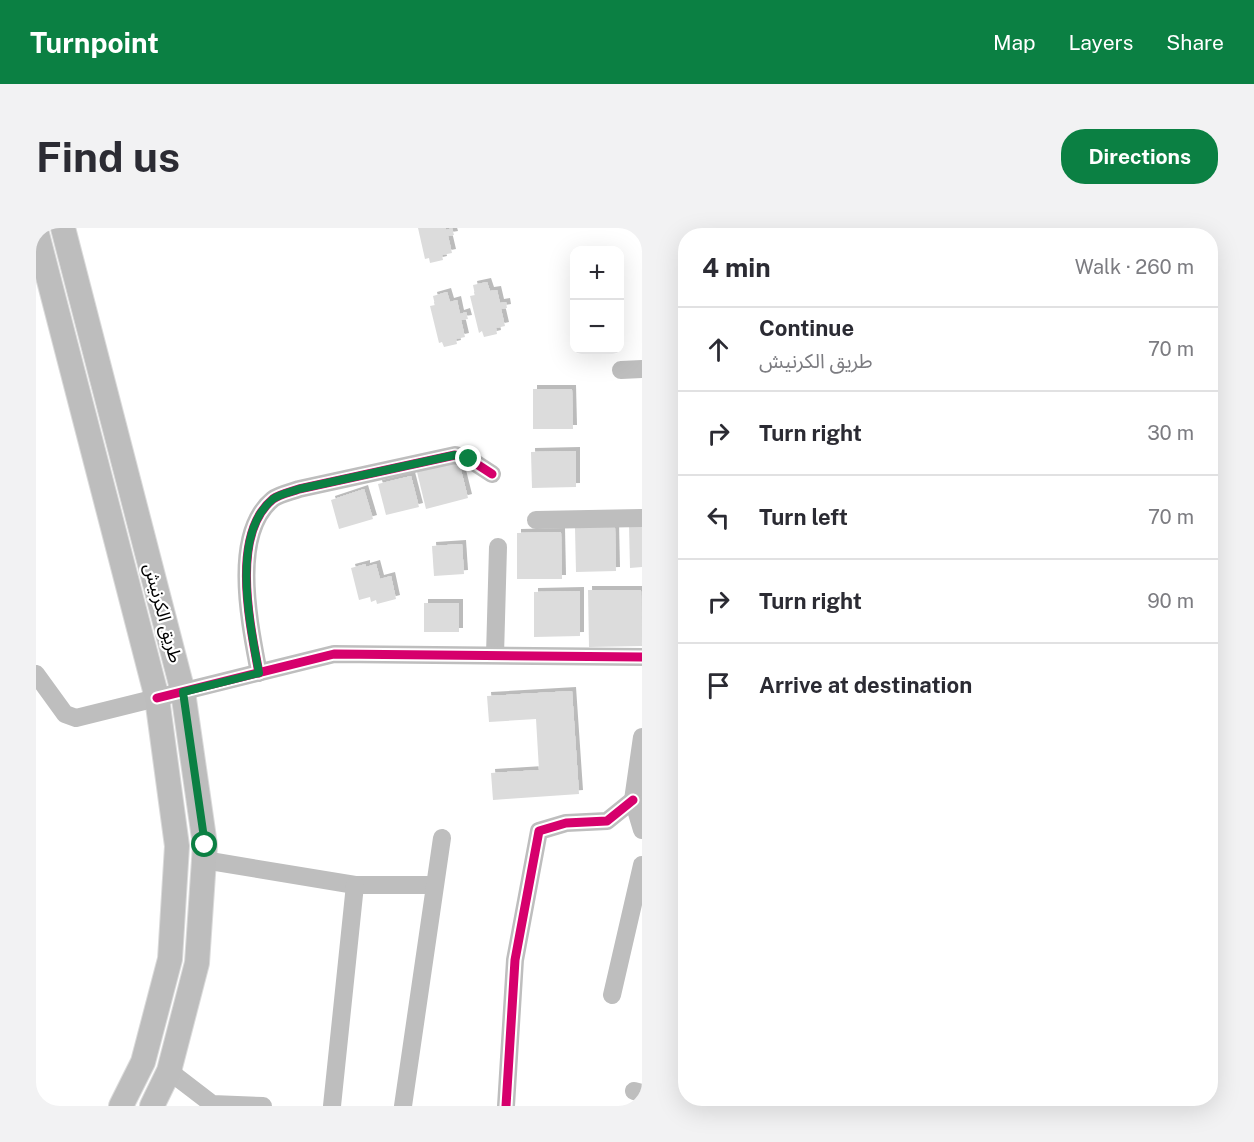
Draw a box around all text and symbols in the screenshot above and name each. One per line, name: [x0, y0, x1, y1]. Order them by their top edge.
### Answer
text: Turnpoint: [30, 26, 159, 59]
text: Map: [993, 30, 1036, 55]
text: Layers: [1069, 30, 1133, 55]
text: Share: [1166, 30, 1224, 55]
button: Directions: [1061, 129, 1218, 184]
text: Find us: [36, 132, 180, 181]
map controls: [570, 246, 624, 354]
button: +: [570, 246, 624, 300]
text: 4 min: [702, 252, 771, 283]
text: Walk · 260 m: [1075, 255, 1194, 279]
button: −: [570, 300, 624, 354]
text: Continue: [759, 315, 854, 341]
icon: ahead: [702, 333, 735, 366]
text: 70 m: [1148, 337, 1194, 361]
text: طريق الكرنيش: [759, 349, 873, 373]
icon: right: [702, 417, 735, 450]
text: Turn right: [759, 420, 862, 446]
text: 30 m: [1147, 421, 1194, 445]
route end: [455, 445, 481, 471]
icon: left: [702, 501, 735, 534]
text: Turn left: [759, 504, 848, 530]
text: 70 m: [1148, 505, 1194, 529]
street label: طريق الكرنيش: [139, 561, 187, 665]
icon: right: [702, 585, 735, 618]
text: Turn right: [759, 588, 862, 614]
text: 90 m: [1147, 589, 1194, 613]
icon: arrive: [702, 669, 735, 702]
text: Arrive at destination: [759, 672, 972, 698]
route start: [191, 831, 217, 857]

